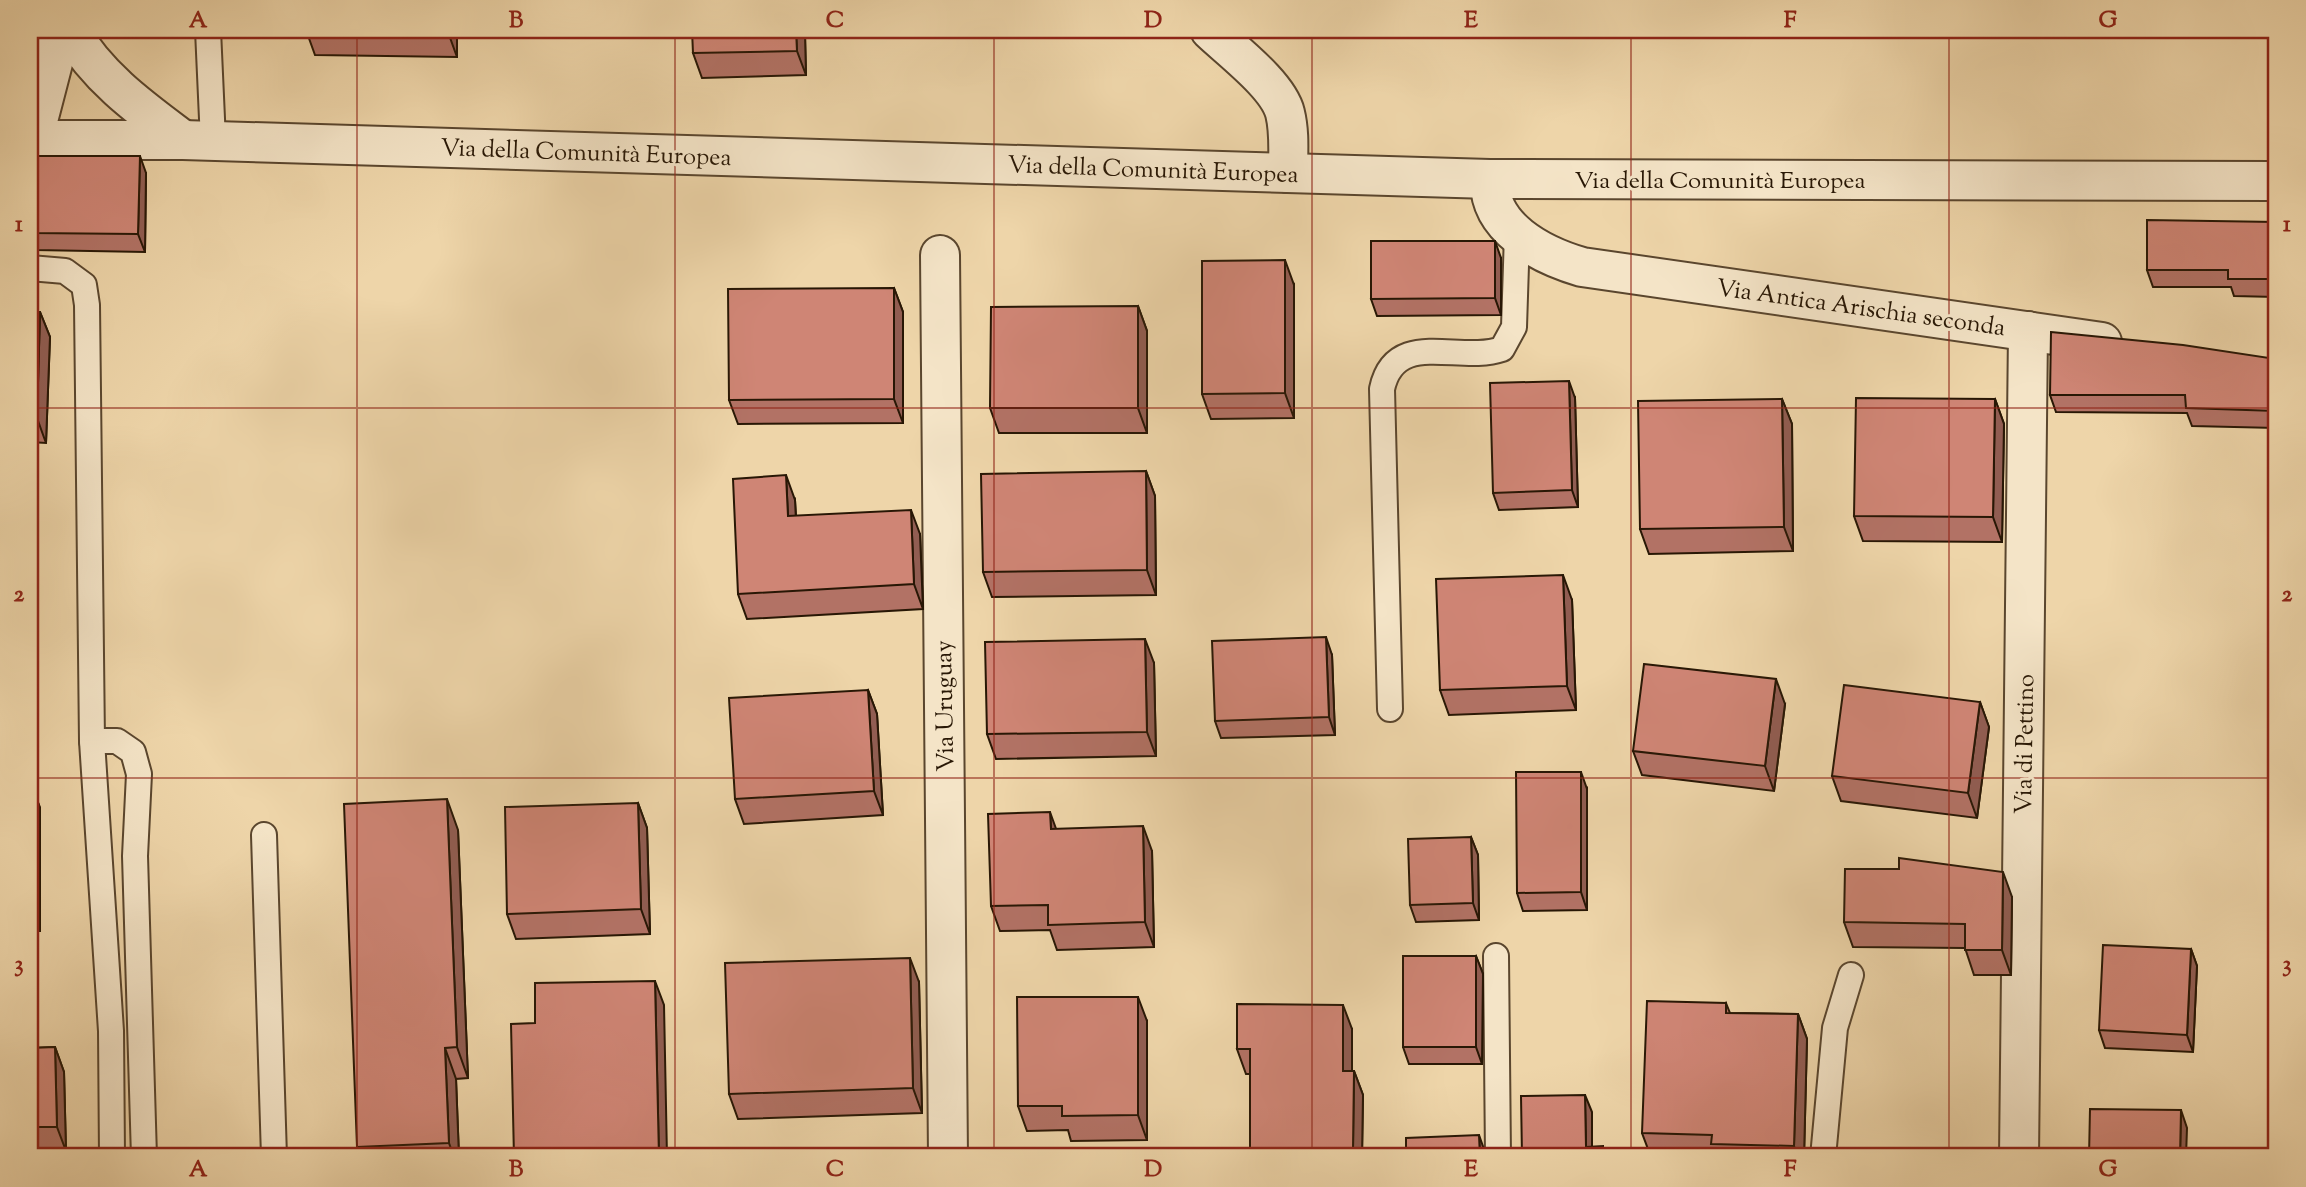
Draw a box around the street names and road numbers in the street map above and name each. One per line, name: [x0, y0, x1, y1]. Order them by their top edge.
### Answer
street label: Via della Comunità Europea: [440, 132, 732, 176]
street label: Via della Comunità Europea: [1007, 149, 1299, 193]
street label: Via della Comunità Europea: [1574, 165, 1866, 199]
street label: Via Antica Arischia seconda: [1714, 272, 2007, 346]
street label: Via Uruguay: [928, 640, 964, 772]
street label: Via di Pettino: [2008, 674, 2044, 814]

